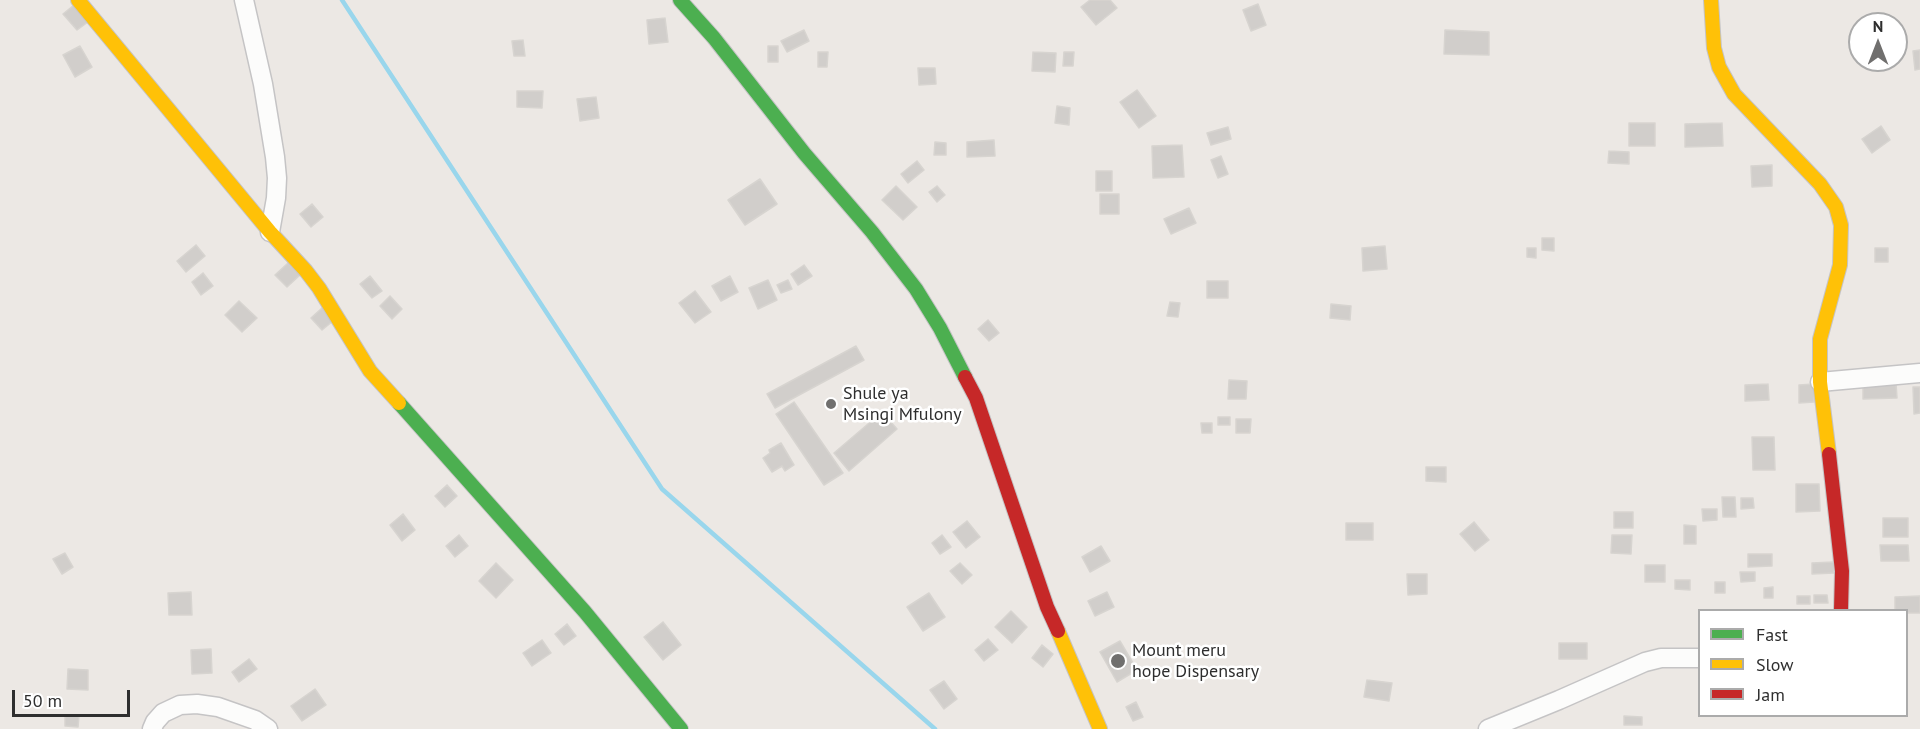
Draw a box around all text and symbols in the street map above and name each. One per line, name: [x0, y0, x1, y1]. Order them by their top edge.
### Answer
north arrow: [1848, 12, 1908, 72]
text: N: [1873, 16, 1883, 36]
place label: Shule ya Msingi Mfulony: [843, 383, 962, 426]
marker: Shule ya Msingi Mfulony: [824, 397, 838, 411]
legend: [1698, 609, 1908, 717]
text: Fast: [1756, 623, 1788, 646]
place label: Mount meru hope Dispensary: [1132, 640, 1259, 682]
marker: Mount meru hope Dispensary: [1109, 652, 1127, 670]
text: Slow: [1756, 653, 1794, 676]
scale bar: [15, 678, 134, 716]
text: Jam: [1756, 683, 1785, 706]
text: 50 m: [23, 689, 62, 712]

